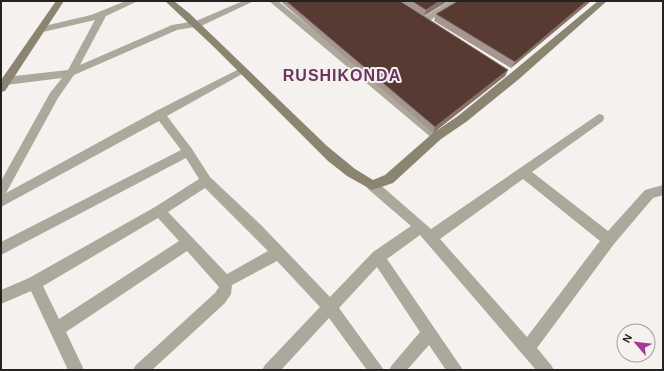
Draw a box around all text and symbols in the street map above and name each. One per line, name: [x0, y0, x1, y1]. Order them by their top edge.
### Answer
district label: RUSHIKONDA: [283, 67, 401, 84]
north arrow: [616, 323, 656, 363]
text: N: [620, 332, 634, 345]

